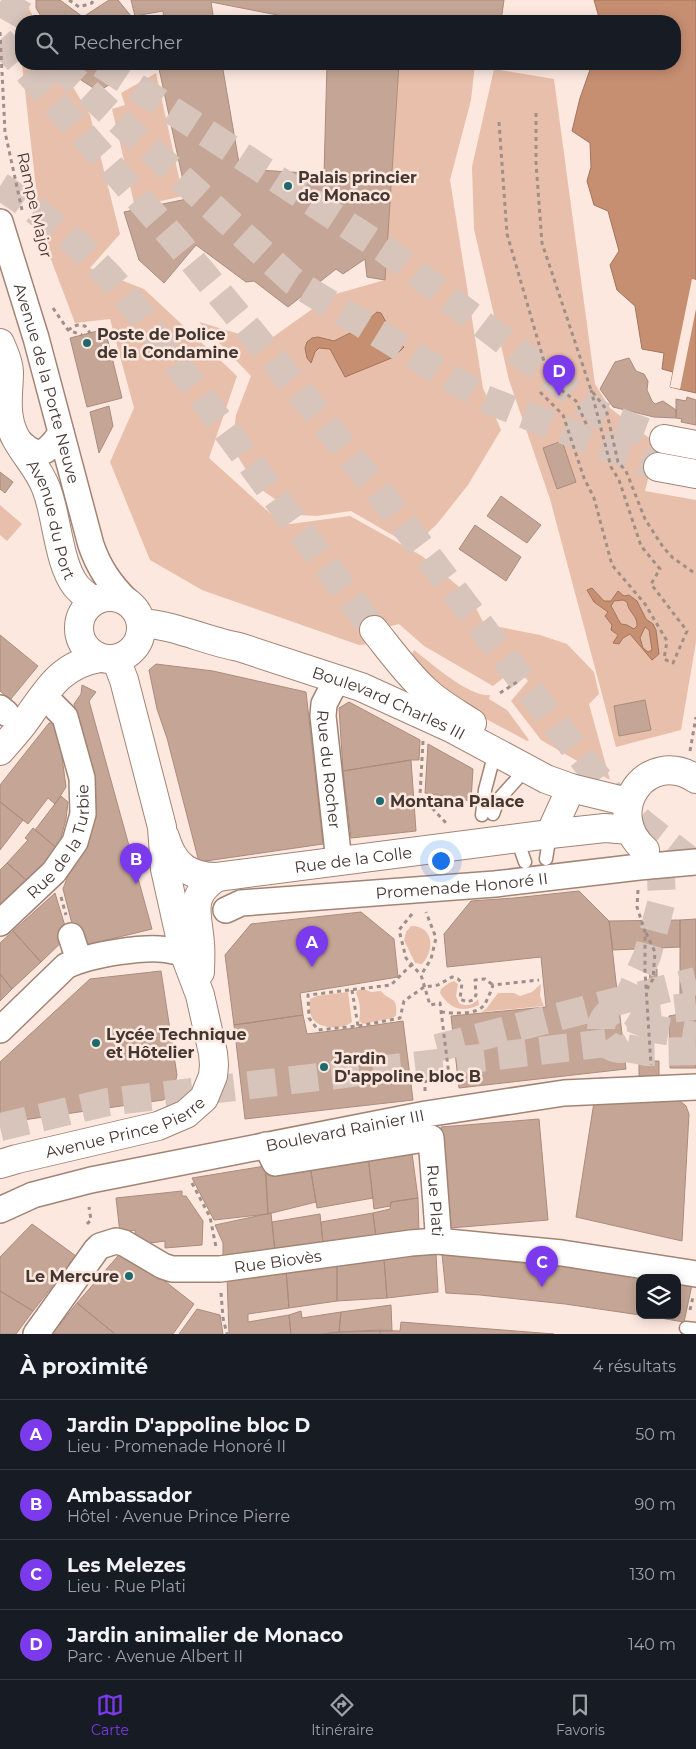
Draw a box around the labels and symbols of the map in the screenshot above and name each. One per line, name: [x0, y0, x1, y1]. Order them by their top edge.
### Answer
street label: Rampe Major: [13, 150, 56, 260]
place label: Palais princier de Monaco: [298, 168, 417, 205]
marker: Palais princier de Monaco: [282, 180, 294, 192]
street label: Avenue de la Porte Neuve: [10, 281, 83, 486]
place label: Poste de Police de la Condamine: [97, 325, 239, 362]
marker: Poste de Police de la Condamine: [81, 337, 93, 349]
pin: D: [543, 355, 575, 396]
street label: Avenue du Port: [23, 456, 79, 583]
street label: Boulevard Charles III: [310, 663, 468, 744]
street label: Rue du Rocher: [313, 709, 344, 830]
street label: Rue de la Turbie: [23, 784, 93, 903]
place label: Montana Palace: [390, 792, 524, 811]
marker: Montana Palace: [374, 795, 386, 807]
pin: B: [120, 843, 152, 884]
street label: Rue de la Colle: [293, 843, 413, 877]
your location: [428, 848, 454, 874]
street label: Promenade Honoré II: [375, 869, 549, 903]
pin: A: [296, 926, 328, 967]
place label: Lycée Technique et Hôtelier: [106, 1025, 247, 1062]
marker: Lycée Technique et Hôtelier: [90, 1037, 102, 1049]
place label: Jardin D'appoline bloc B: [333, 1049, 481, 1086]
marker: Jardin D'appoline bloc B: [318, 1061, 330, 1073]
street label: Avenue Prince Pierre: [44, 1093, 209, 1162]
street label: Boulevard Rainier III: [264, 1106, 426, 1155]
street label: Rue Plati: [423, 1164, 447, 1238]
street label: Rue Biovès: [233, 1246, 323, 1277]
pin: C: [526, 1246, 558, 1287]
place label: Le Mercure: [25, 1267, 119, 1286]
marker: Le Mercure: [123, 1270, 135, 1282]

